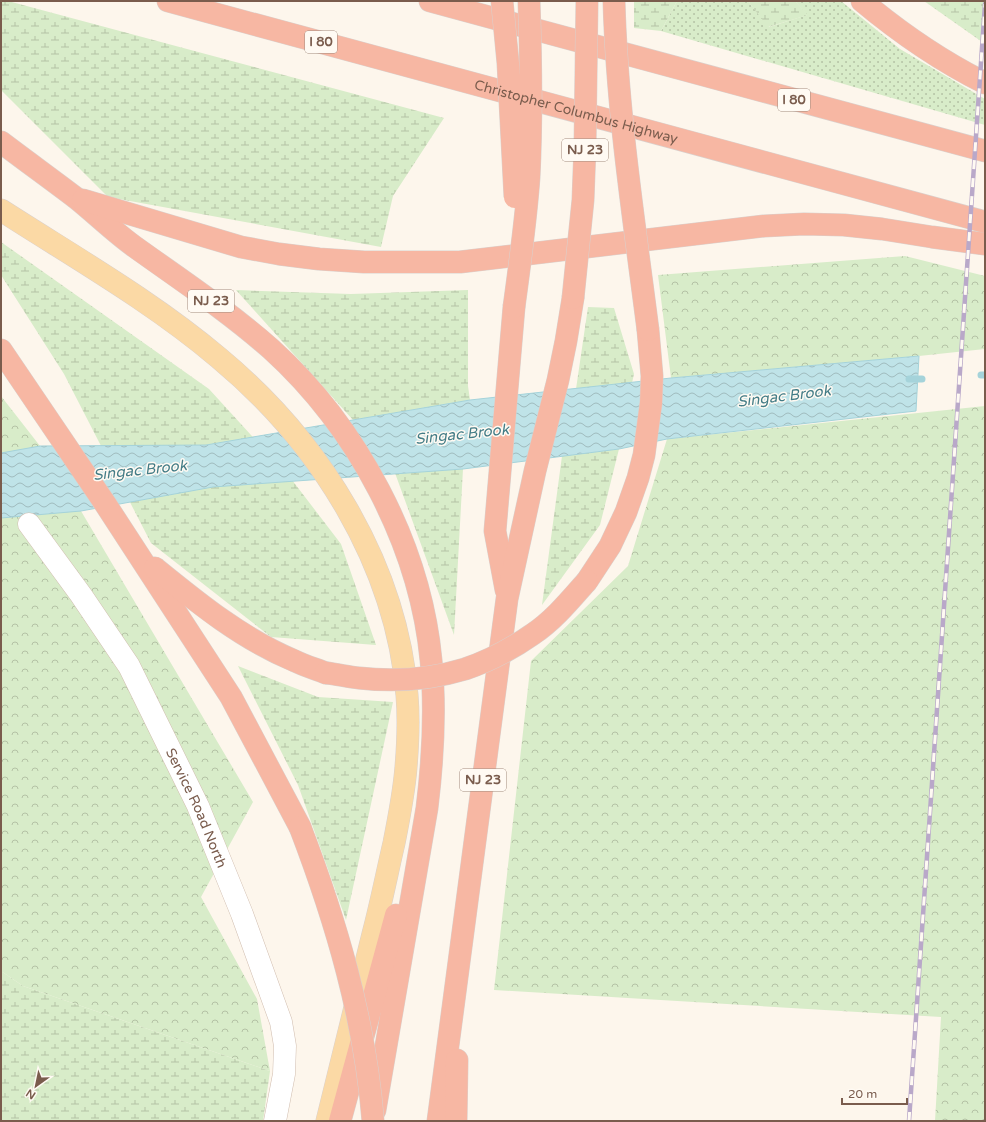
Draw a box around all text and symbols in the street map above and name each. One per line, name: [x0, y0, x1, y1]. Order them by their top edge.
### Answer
road number: I 80: [305, 31, 337, 53]
street label: Christopher Columbus Highway: [473, 76, 680, 147]
road number: I 80: [778, 89, 810, 111]
road number: NJ 23: [562, 139, 608, 161]
road number: NJ 23: [188, 290, 234, 312]
water label: Singac Brook: [736, 381, 834, 411]
water label: Singac Brook: [414, 420, 511, 448]
water label: Singac Brook: [92, 456, 189, 484]
street label: Service Road North: [162, 745, 231, 870]
road number: NJ 23: [460, 769, 506, 791]
north arrow: [16, 1066, 56, 1106]
scale bar: [842, 1080, 907, 1106]
text: N: [24, 1086, 38, 1102]
text: 20 m: [848, 1087, 877, 1101]

